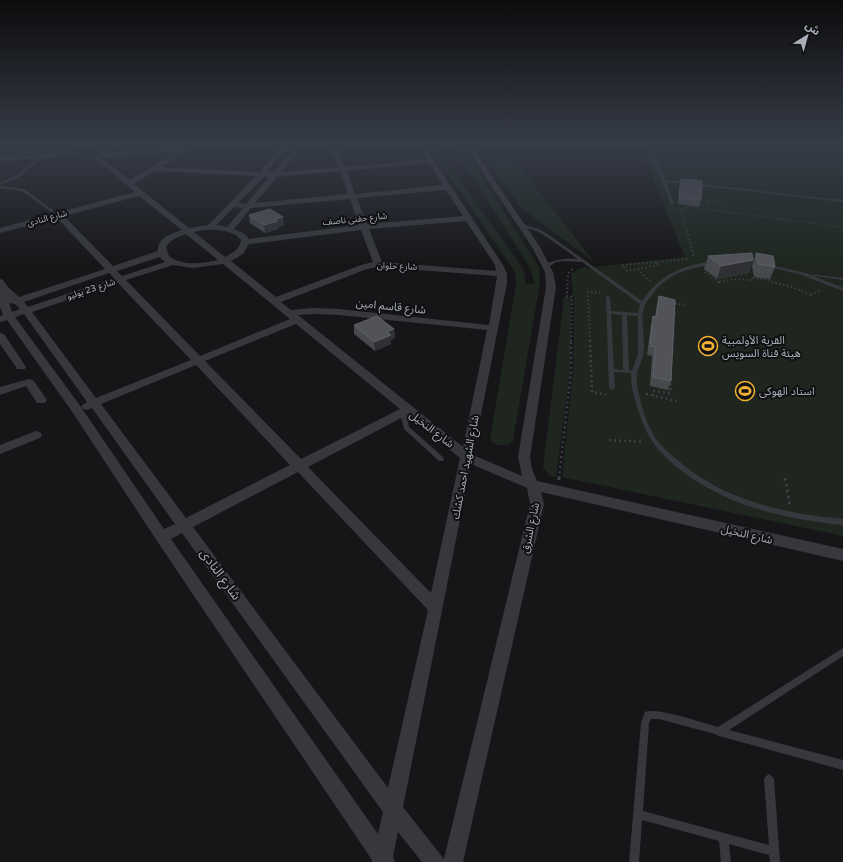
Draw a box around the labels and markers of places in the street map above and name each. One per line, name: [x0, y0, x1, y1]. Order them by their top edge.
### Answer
place label: القرية الأولمبية هيئة قناة السويس: [722, 334, 801, 360]
sports icon: القرية الأولمبية هيئة قناة السويس: [697, 335, 719, 357]
sports icon: استاد الهوكى: [734, 380, 756, 402]
place label: استاد الهوكى: [759, 385, 815, 398]

